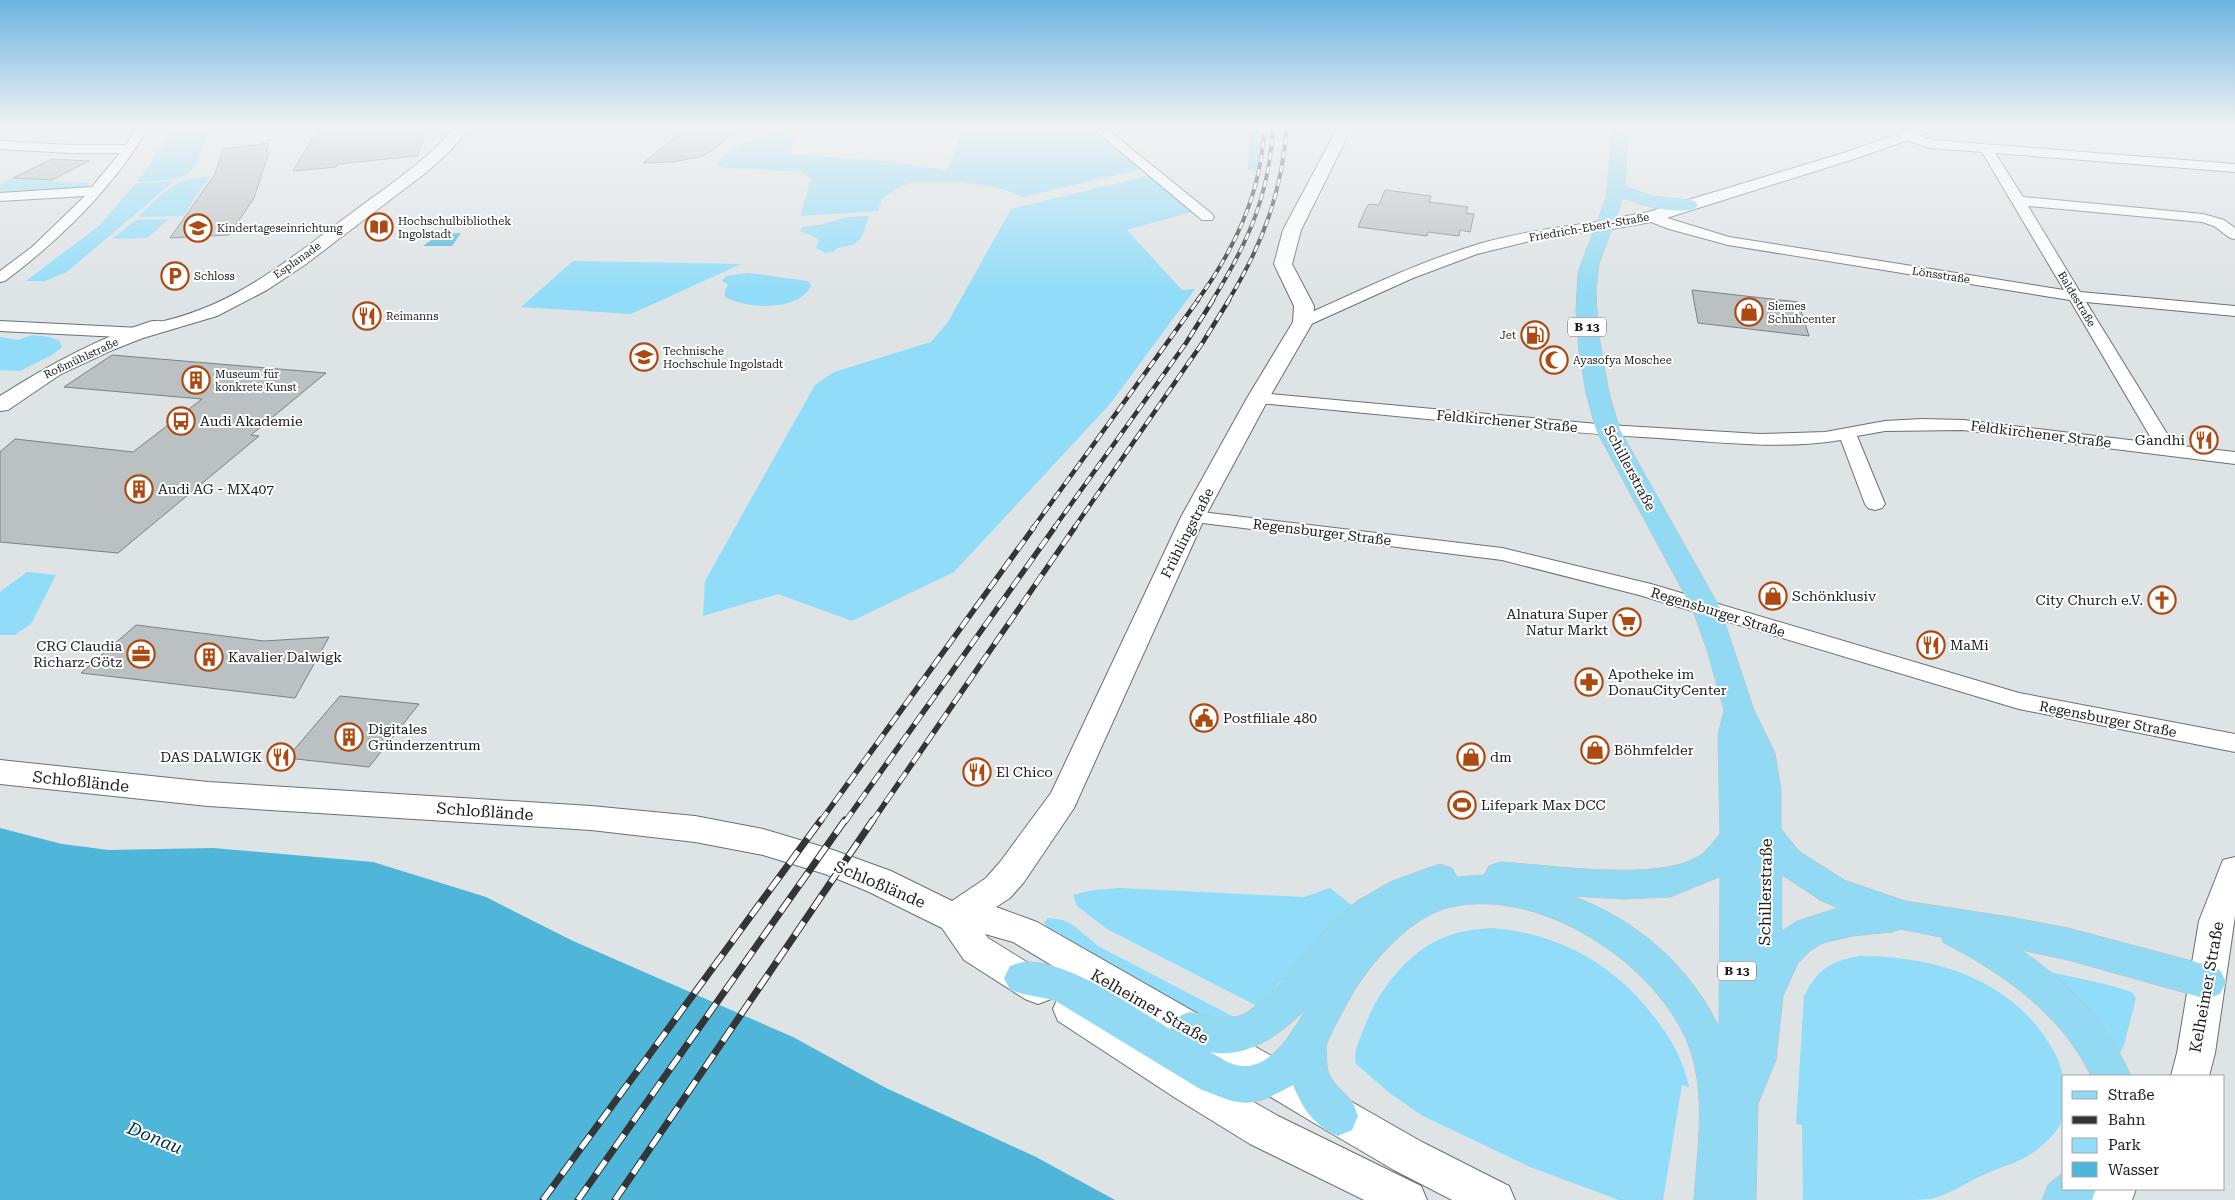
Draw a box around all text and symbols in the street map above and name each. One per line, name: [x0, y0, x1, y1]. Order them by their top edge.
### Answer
street label: Friedrich-Ebert-Straße: [1528, 211, 1650, 244]
library icon: Hochschulbibliothek Ingolstadt: [364, 212, 394, 242]
school or university icon: Kindertageseinrichtung: [183, 213, 213, 243]
place label: Hochschulbibliothek Ingolstadt: [398, 215, 511, 241]
place label: Kindertageseinrichtung: [217, 222, 344, 235]
street label: Esplanade: [271, 239, 324, 281]
parking icon: Schloss: [160, 261, 190, 291]
street label: Lönsstraße: [1911, 264, 1971, 286]
street label: Baldestraße: [2055, 269, 2098, 329]
place label: Schloss: [194, 270, 235, 283]
shop icon: Siemes Schuhcenter: [1734, 297, 1764, 327]
place label: Siemes Schuhcenter: [1768, 300, 1836, 326]
restaurant icon: Reimanns: [352, 301, 382, 331]
place label: Reimanns: [386, 310, 438, 323]
road number: B 13: [1568, 318, 1606, 337]
fuel station icon: Jet: [1520, 320, 1550, 350]
place label: Jet: [1500, 329, 1516, 342]
street label: Roßmühlstraße: [42, 335, 121, 381]
school or university icon: Technische Hochschule Ingolstadt: [629, 342, 659, 372]
place label: Technische Hochschule Ingolstadt: [663, 345, 783, 371]
mosque icon: Ayasofya Moschee: [1539, 345, 1569, 375]
place label: Ayasofya Moschee: [1573, 354, 1672, 367]
building icon: Museum für konkrete Kunst: [181, 365, 211, 395]
place label: Museum für konkrete Kunst: [215, 368, 297, 394]
bus stop icon: Audi Akademie: [166, 406, 196, 436]
street label: Feldkirchener Straße: [1436, 407, 1579, 435]
place label: Audi Akademie: [200, 413, 303, 429]
street label: Feldkirchener Straße: [1970, 417, 2113, 451]
street label: Schillerstraße: [1601, 423, 1659, 513]
restaurant icon: Gandhi: [2189, 425, 2219, 455]
place label: Gandhi: [2135, 432, 2186, 448]
building icon: Audi AG - MX407: [124, 474, 154, 504]
place label: Audi AG - MX407: [158, 481, 274, 497]
street label: Frühlingstraße: [1157, 485, 1217, 581]
street label: Regensburger Straße: [1252, 516, 1393, 548]
shop icon: Schönklusiv: [1758, 581, 1788, 611]
street label: Regensburger Straße: [1649, 584, 1787, 640]
church icon: City Church e.V.: [2147, 585, 2177, 615]
place label: Schönklusiv: [1792, 588, 1877, 604]
place label: City Church e.V.: [2036, 592, 2143, 608]
place label: Alnatura Super Natur Markt: [1506, 606, 1608, 638]
supermarket icon: Alnatura Super Natur Markt: [1612, 607, 1642, 637]
restaurant icon: MaMi: [1916, 630, 1946, 660]
place label: MaMi: [1950, 637, 1989, 653]
place label: CRG Claudia Richarz-Götz: [33, 638, 122, 670]
office icon: CRG Claudia Richarz-Götz: [126, 639, 156, 669]
building icon: Kavalier Dalwigk: [194, 642, 224, 672]
place label: Kavalier Dalwigk: [228, 649, 342, 665]
place label: Apotheke im DonauCityCenter: [1608, 666, 1727, 698]
pharmacy icon: Apotheke im DonauCityCenter: [1574, 667, 1604, 697]
street label: Regensburger Straße: [2038, 698, 2178, 740]
public building icon: Postfiliale 480: [1189, 703, 1219, 733]
place label: Postfiliale 480: [1223, 710, 1317, 726]
place label: Digitales Gründerzentrum: [368, 721, 481, 753]
building icon: Digitales Gründerzentrum: [334, 722, 364, 752]
shop icon: Böhmfelder: [1580, 735, 1610, 765]
restaurant icon: DAS DALWIGK: [266, 742, 296, 772]
shop icon: dm: [1456, 742, 1486, 772]
place label: Böhmfelder: [1614, 742, 1694, 758]
place label: DAS DALWIGK: [160, 749, 262, 765]
place label: dm: [1490, 749, 1512, 765]
restaurant icon: El Chico: [962, 757, 992, 787]
place label: El Chico: [996, 764, 1053, 780]
street label: Schloßlände: [32, 767, 130, 796]
sports icon: Lifepark Max DCC: [1447, 790, 1477, 820]
place label: Lifepark Max DCC: [1481, 797, 1606, 813]
street label: Schloßlände: [436, 799, 534, 824]
street label: Schillerstraße: [1755, 838, 1776, 946]
street label: Schloßlände: [831, 857, 928, 912]
street label: Kelheimer Straße: [2186, 920, 2227, 1054]
road number: B 13: [1718, 961, 1756, 980]
street label: Kelheimer Straße: [1087, 965, 1212, 1048]
legend: [2062, 1075, 2225, 1190]
text: Straße: [2108, 1086, 2155, 1104]
text: Bahn: [2108, 1111, 2146, 1129]
water label: Donau: [124, 1117, 186, 1158]
text: Park: [2108, 1136, 2142, 1154]
text: Wasser: [2108, 1161, 2159, 1179]

